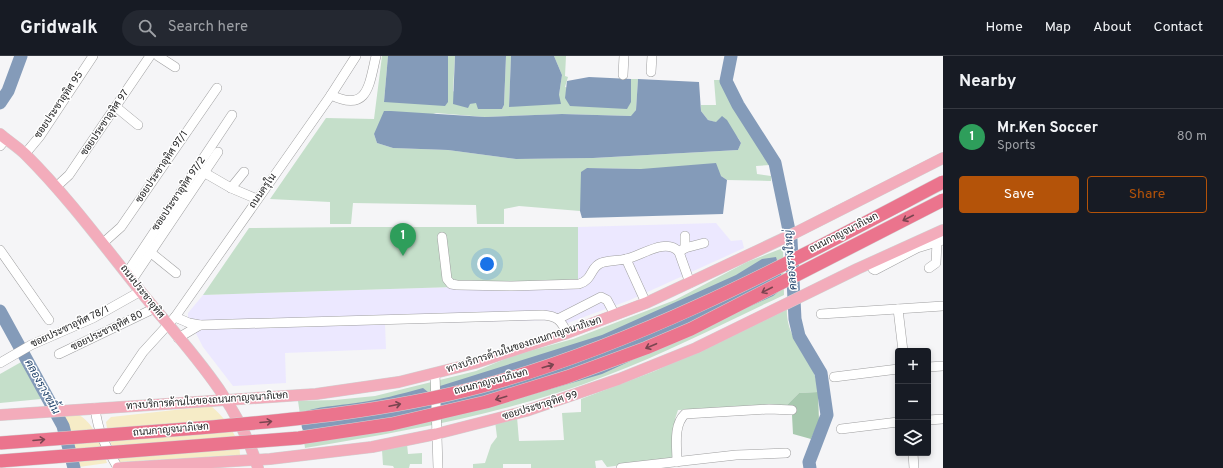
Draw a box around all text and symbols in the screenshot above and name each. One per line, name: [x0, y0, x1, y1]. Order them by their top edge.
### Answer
search box: [122, 10, 402, 46]
text: Gridwalk: [20, 16, 98, 40]
icon: search: [136, 17, 158, 39]
text: Search here: [168, 18, 248, 37]
text: Home: [986, 19, 1023, 36]
text: Map: [1045, 19, 1071, 36]
text: About: [1093, 19, 1132, 36]
text: Contact: [1154, 19, 1203, 36]
street label: ซอยประชาอุทิศ 95: [32, 69, 86, 141]
text: Nearby: [959, 71, 1016, 93]
street label: ซอยประชาอุทิศ 97: [78, 87, 132, 159]
text: Mr.Ken Soccer: [997, 119, 1098, 138]
street label: ซอยประชาอุทิศ 97/1: [133, 128, 191, 206]
text: 1: [969, 129, 975, 145]
text: 80 m: [1177, 129, 1207, 145]
text: Sports: [997, 138, 1036, 154]
street label: ซอยประชาอุทิศ 97/2: [149, 154, 209, 234]
street label: ถนนครุใน: [246, 170, 280, 211]
button: Save: [959, 176, 1079, 213]
button: Share: [1087, 176, 1207, 213]
street label: ถนนกาญจนาภิเษก: [807, 210, 881, 256]
one-way arrow: [902, 215, 914, 222]
pin: 1: [390, 223, 416, 256]
water label: คลองรางใหญ่: [779, 228, 801, 291]
your location: [477, 254, 497, 274]
street label: ถนนประชาอุทิศ: [117, 263, 167, 321]
one-way arrow: [762, 287, 774, 294]
street label: ซอยประชาอุทิศ 78/1: [29, 303, 111, 351]
street label: ซอยประชาอุทิศ 80: [69, 308, 145, 354]
street label: ทางบริการด้านในของถนนกาญจนาภิเษก: [444, 313, 603, 376]
one-way arrow: [645, 343, 657, 351]
map controls: [895, 348, 931, 456]
button: +: [895, 348, 931, 384]
water label: คลองรางขมิ้น: [21, 355, 67, 417]
one-way arrow: [541, 362, 554, 369]
street label: ถนนกาญจนาภิเษก: [453, 366, 530, 398]
button: −: [895, 384, 931, 420]
street label: ทางบริการด้านในของถนนกาญจนาภิเษก: [125, 388, 289, 413]
street label: ซอยประชาอุทิศ 99: [501, 388, 579, 424]
one-way arrow: [495, 395, 508, 402]
one-way arrow: [388, 401, 401, 409]
one-way arrow: [259, 419, 272, 426]
street label: ถนนกาญจนาภิเษก: [133, 420, 210, 440]
button: layers: [895, 420, 931, 456]
one-way arrow: [32, 437, 45, 444]

